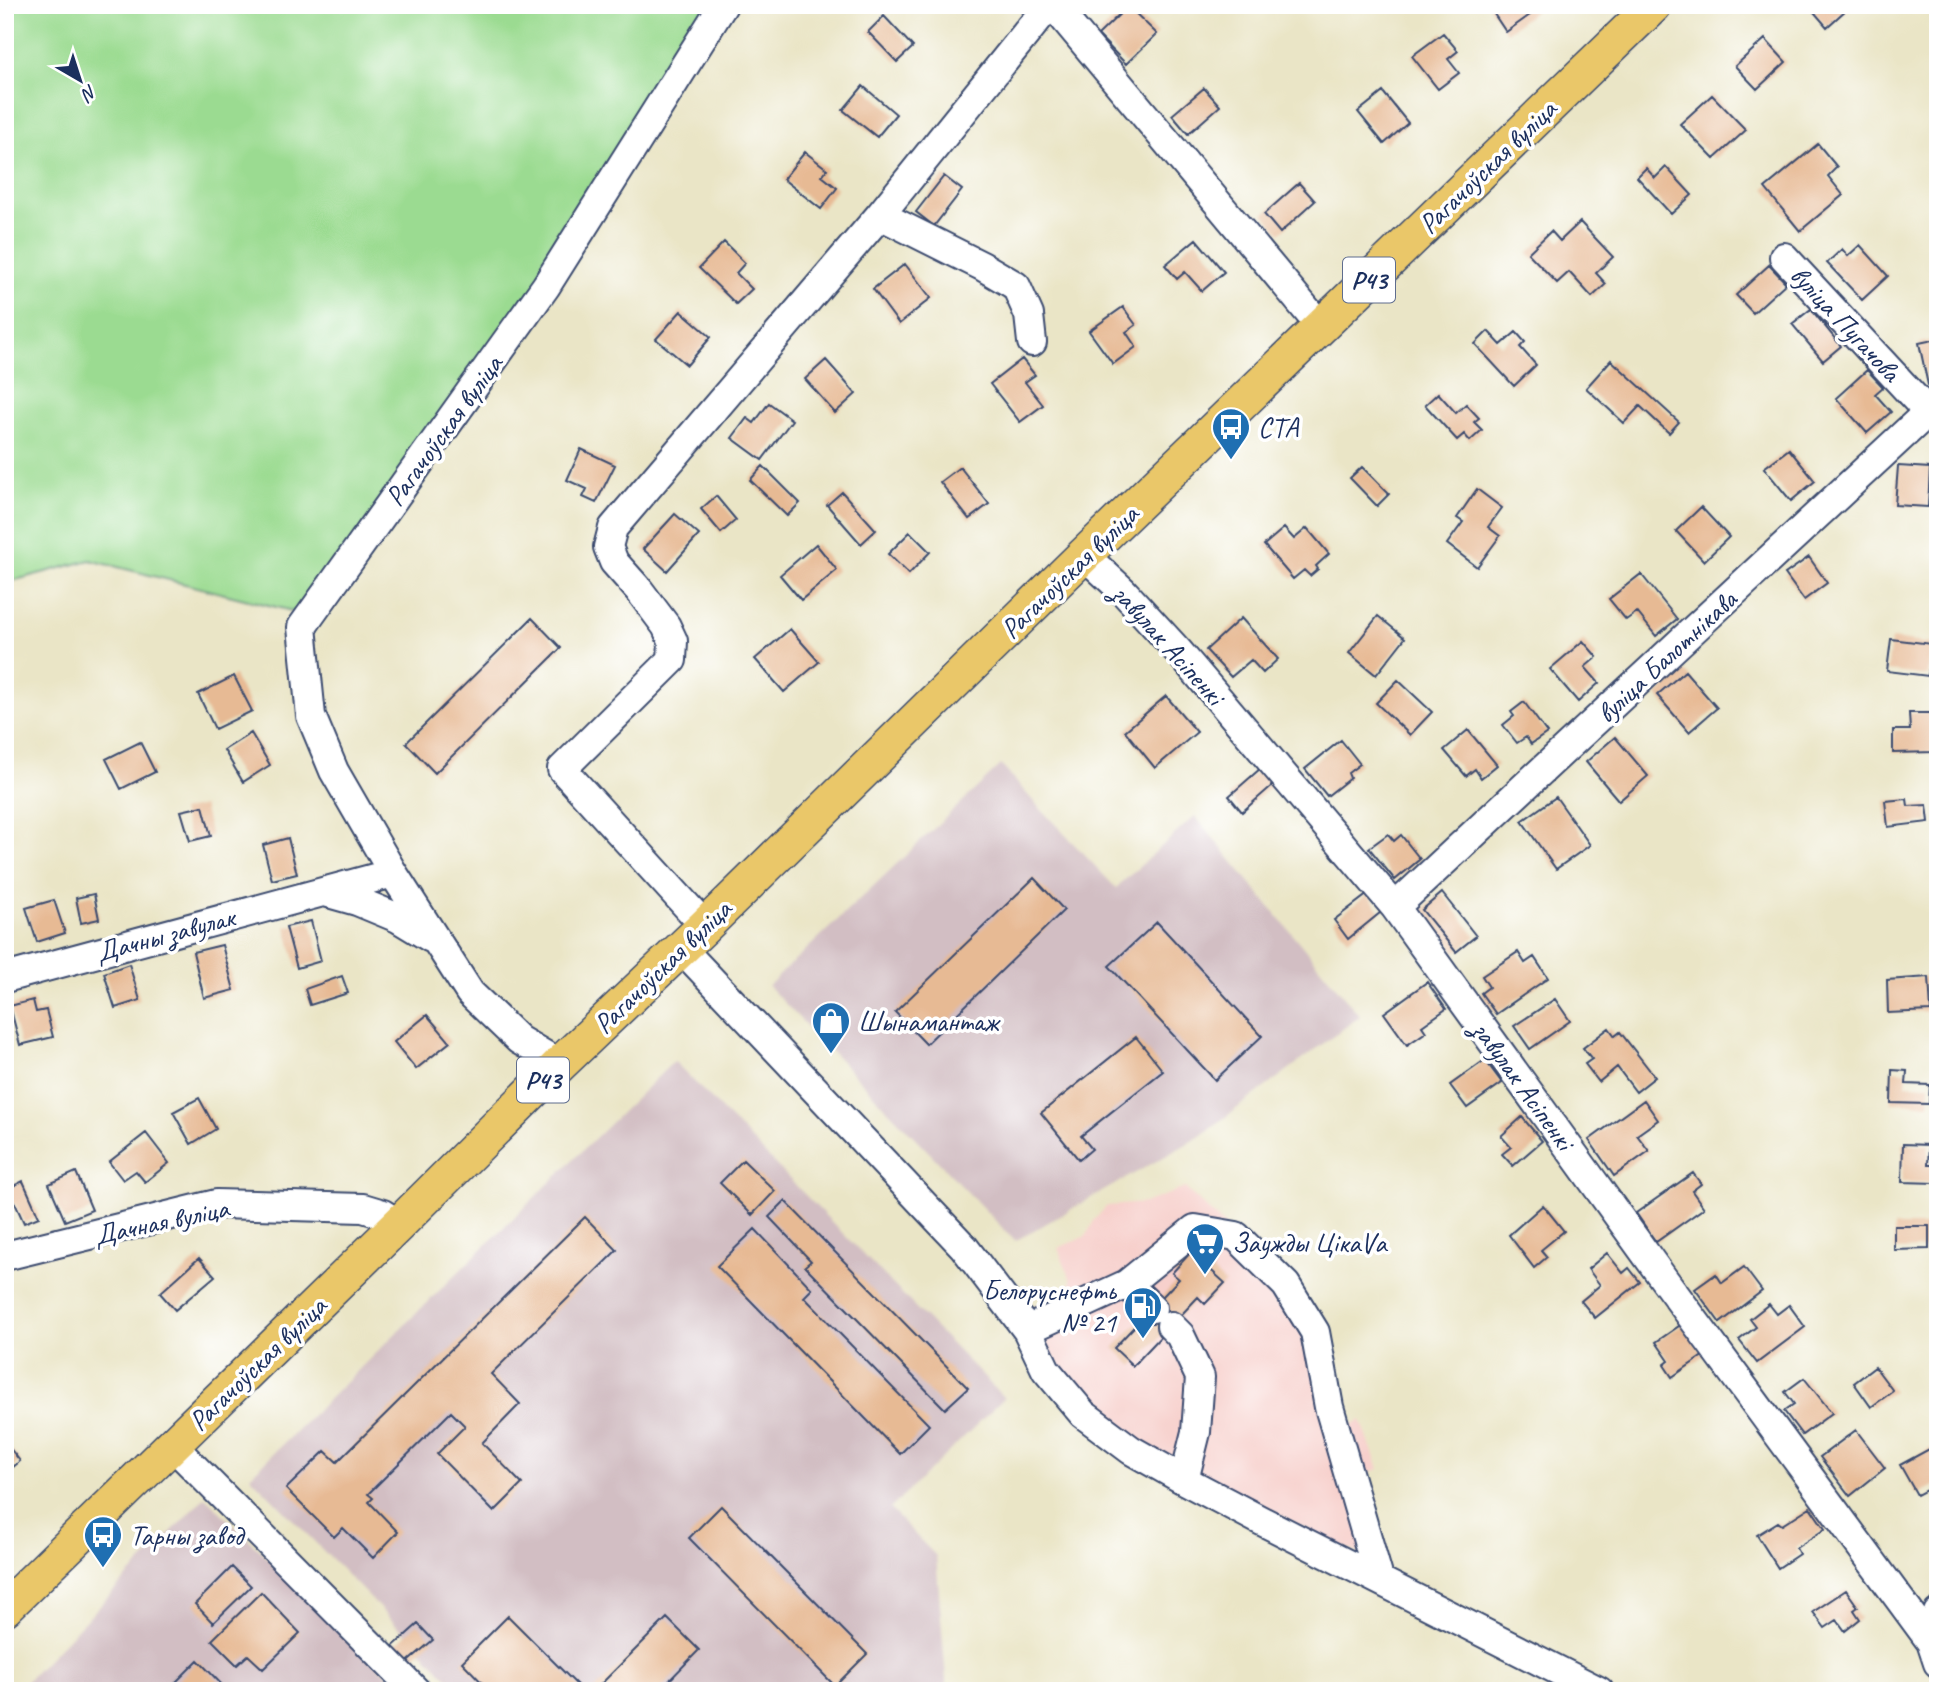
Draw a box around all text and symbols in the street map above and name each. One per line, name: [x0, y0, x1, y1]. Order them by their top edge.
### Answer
north arrow: [46, 46, 116, 116]
text: N: [75, 79, 102, 107]
street label: Рагачоўская вуліца: [1411, 91, 1565, 241]
road number: Р43: [1343, 258, 1395, 302]
street label: вуліца Пугачова: [1783, 258, 1910, 390]
street label: Рагачоўская вуліца: [377, 346, 511, 513]
bus stop icon: СТА: [1210, 406, 1252, 461]
place label: СТА: [1258, 410, 1300, 445]
street label: Рагачоўская вуліца: [993, 496, 1147, 646]
street label: завулак Асіпенкі: [1102, 574, 1235, 716]
street label: вуліца Балотнікава: [1589, 581, 1745, 730]
street label: Рагачоўская вуліца: [586, 891, 740, 1041]
street label: Дачны завулак: [92, 898, 241, 971]
shop icon: Шынамантаж: [810, 1000, 852, 1055]
place label: Шынамантаж: [858, 1004, 1001, 1039]
street label: завулак Асіпенкі: [1462, 1011, 1584, 1160]
road number: Р43: [517, 1058, 569, 1102]
street label: Дачная вуліца: [91, 1190, 233, 1253]
supermarket icon: Заужды ЦікаVа: [1184, 1221, 1226, 1276]
place label: Заужды ЦікаVа: [1232, 1225, 1388, 1260]
place label: Белоруснефть № 21: [983, 1273, 1118, 1340]
fuel station icon: Белоруснефть № 21: [1122, 1285, 1164, 1340]
street label: Рагачоўская вуліца: [181, 1288, 335, 1438]
bus stop icon: Тарны завод: [82, 1514, 124, 1569]
place label: Тарны завод: [130, 1518, 246, 1554]

